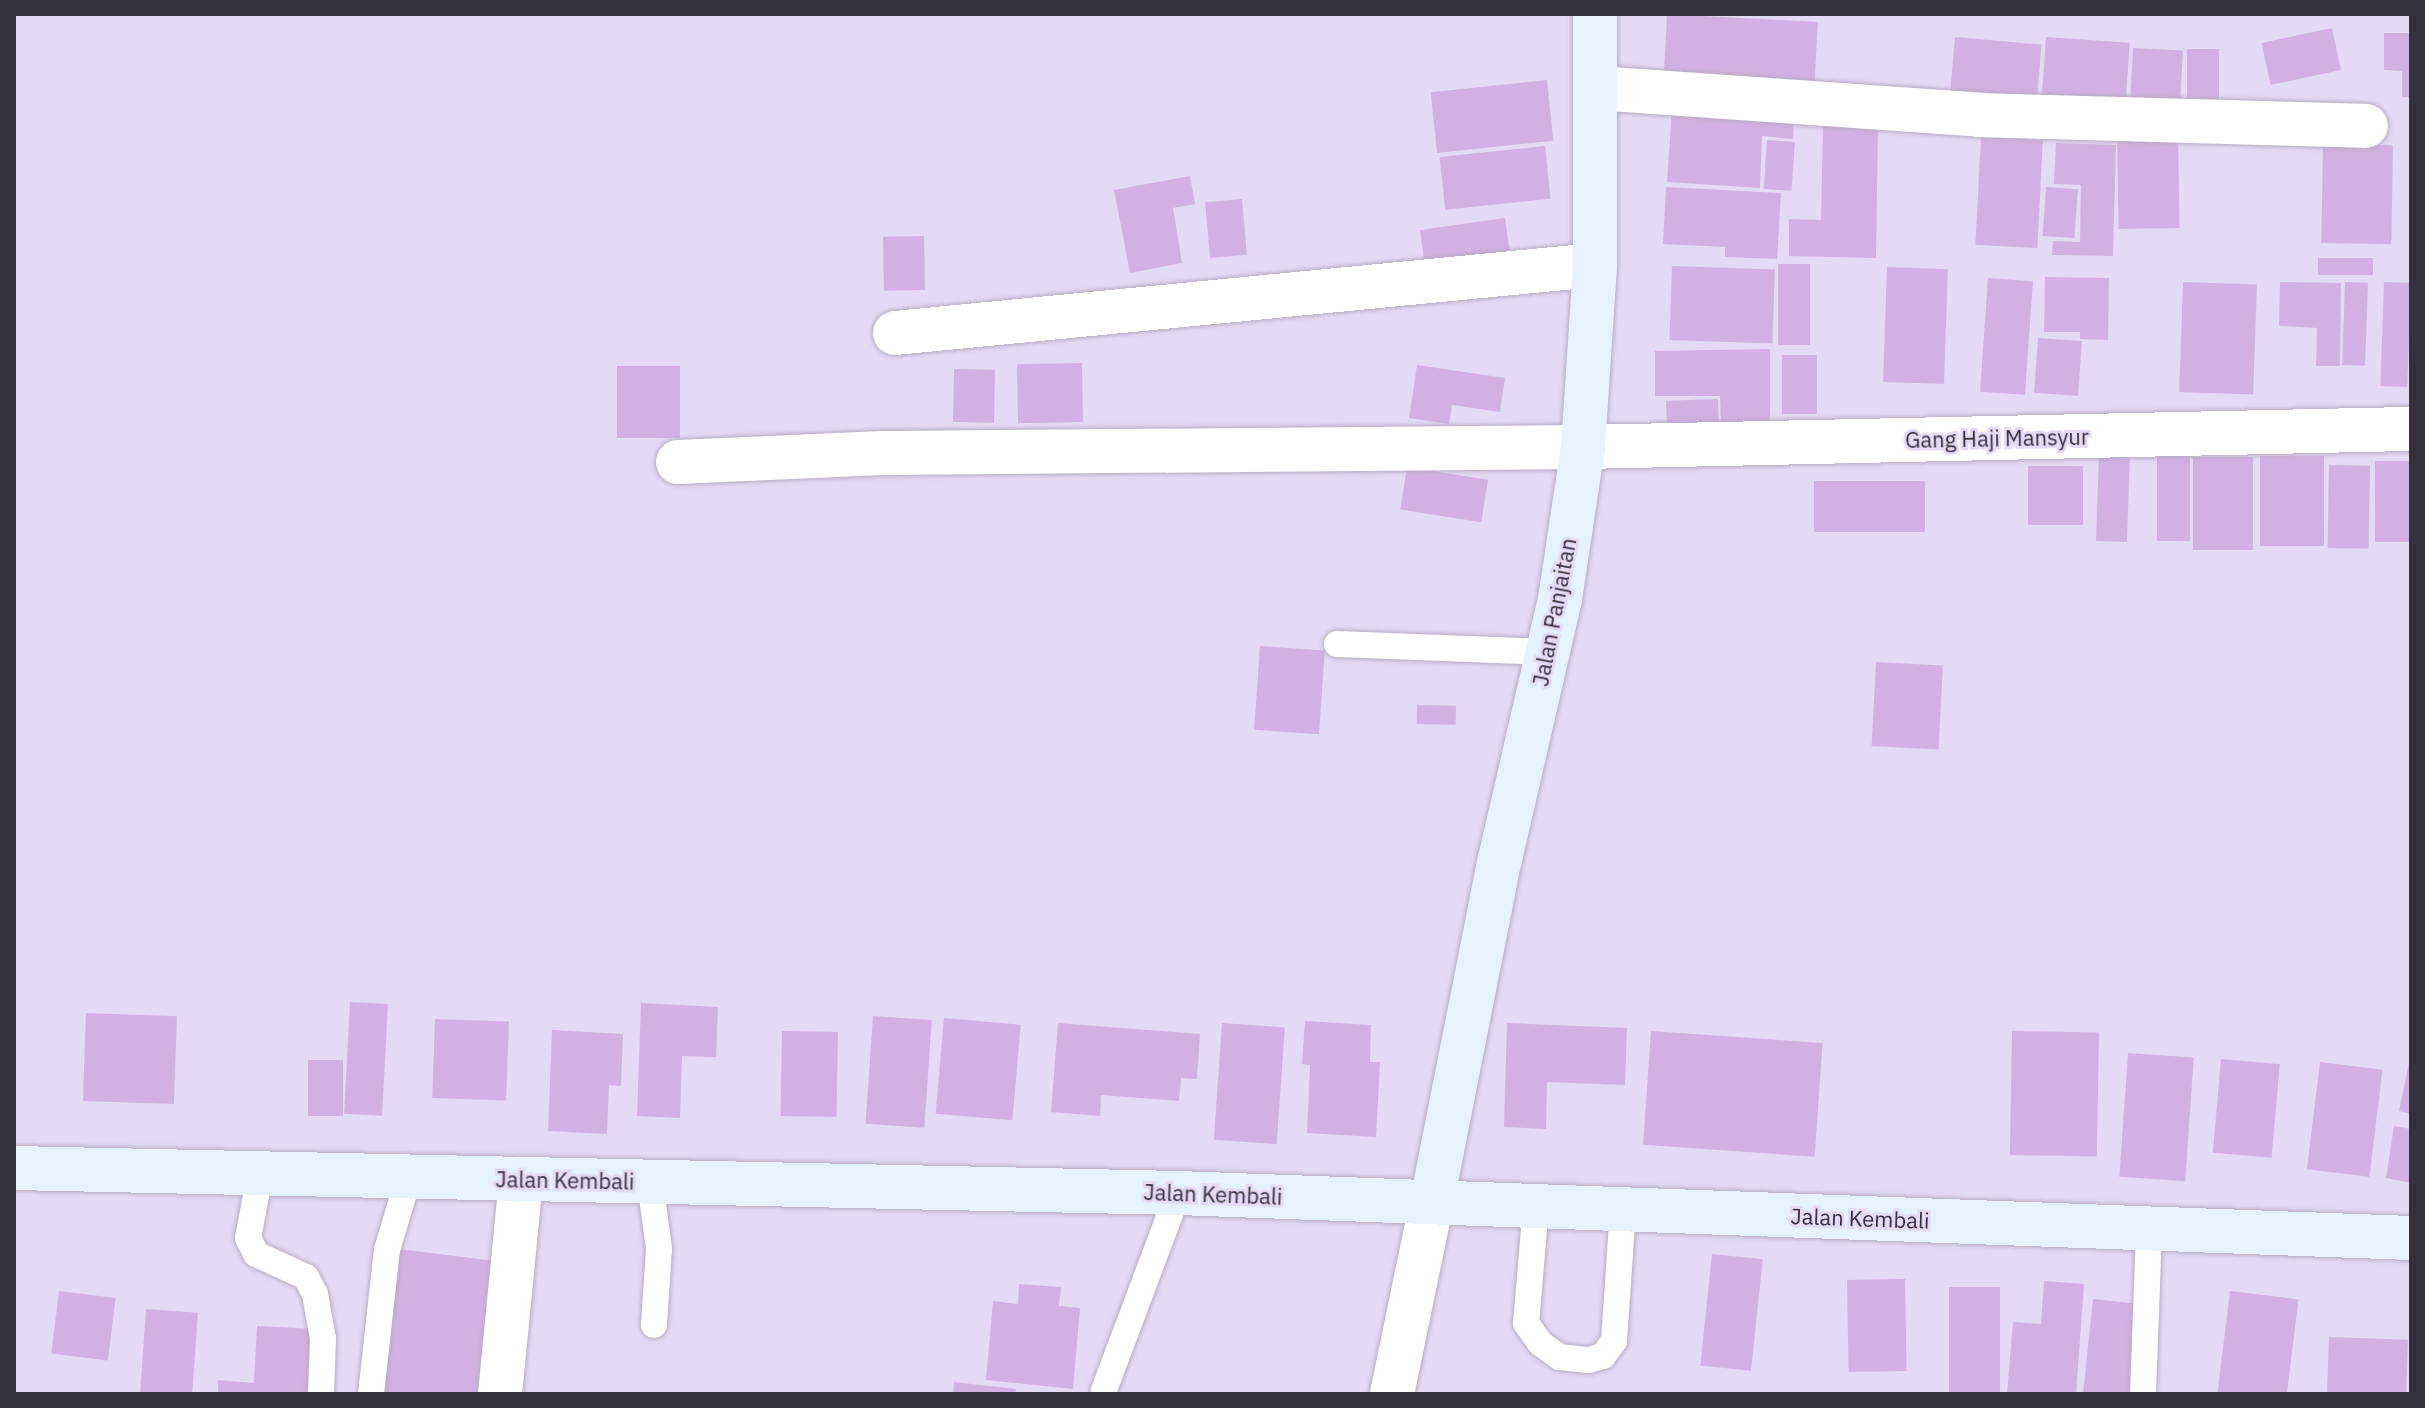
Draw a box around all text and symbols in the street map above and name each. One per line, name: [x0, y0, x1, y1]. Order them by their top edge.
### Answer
street label: Gang Haji Mansyur: [1905, 423, 2089, 453]
street label: Jalan Panjaitan: [1527, 536, 1581, 688]
street label: Jalan Kembali: [495, 1166, 635, 1194]
street label: Jalan Kembali: [1143, 1178, 1283, 1210]
street label: Jalan Kembali: [1790, 1202, 1930, 1234]

